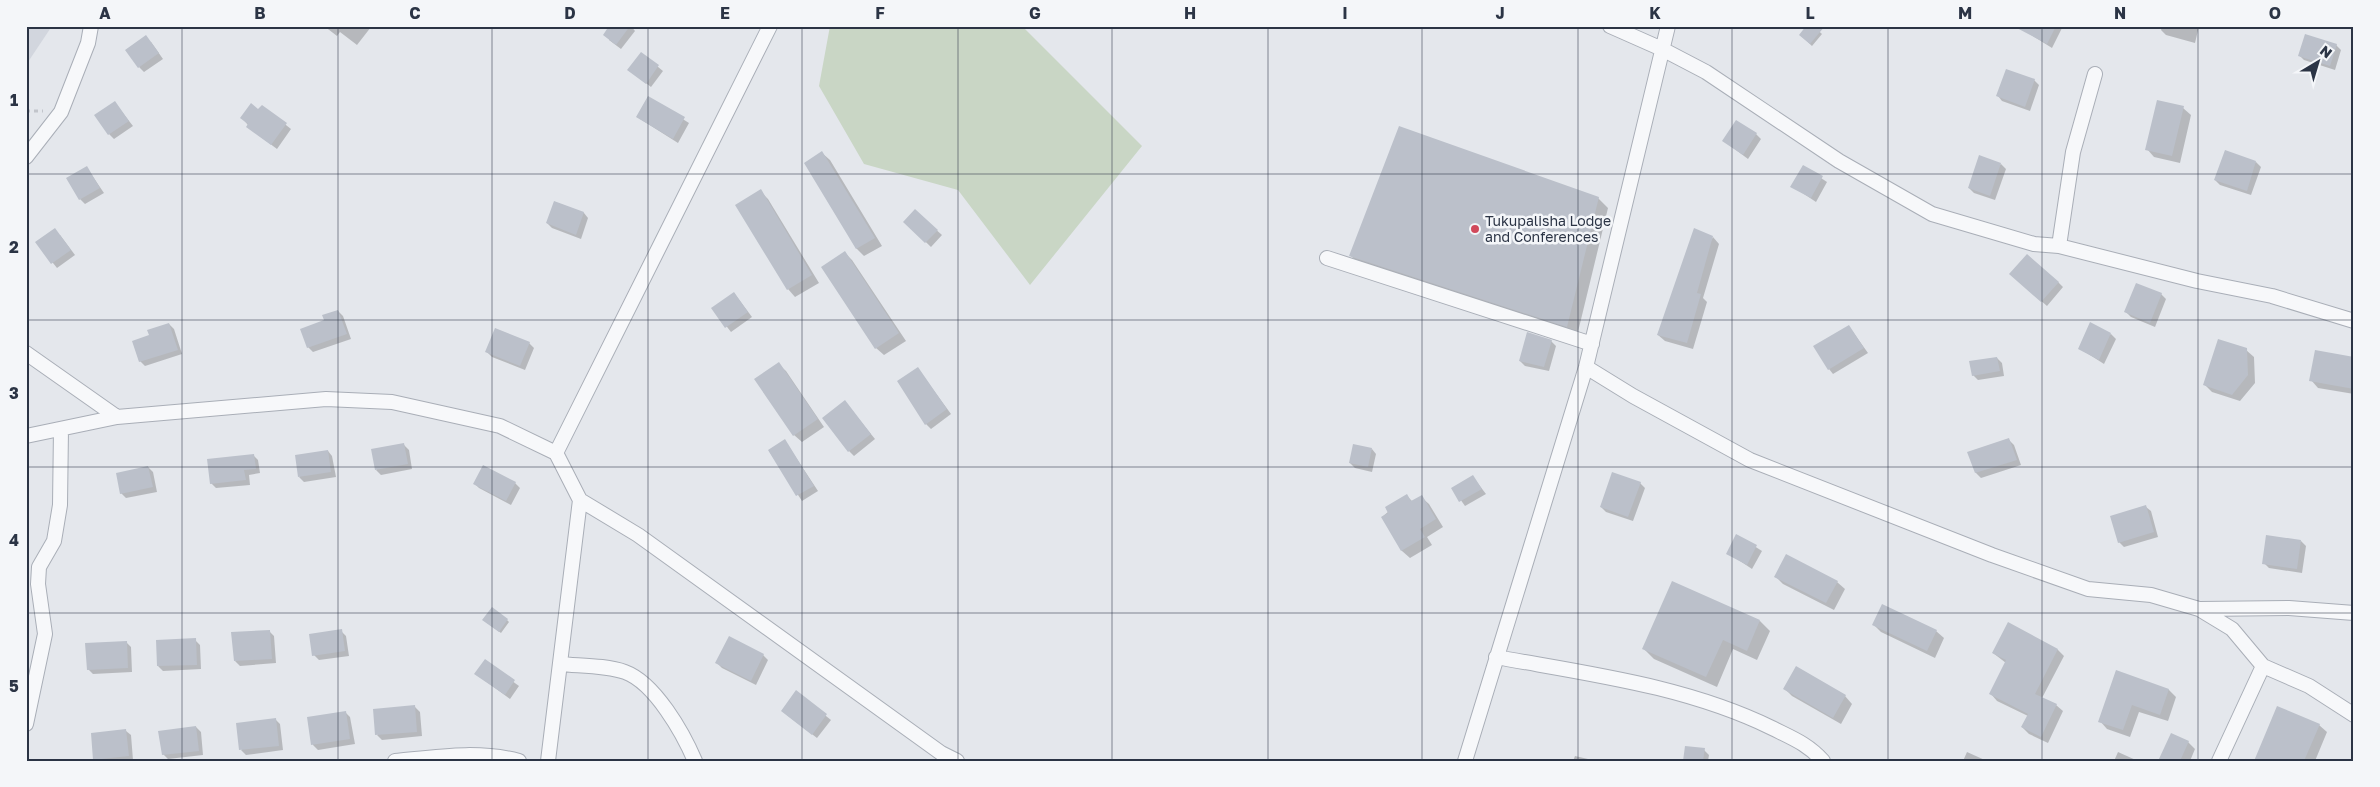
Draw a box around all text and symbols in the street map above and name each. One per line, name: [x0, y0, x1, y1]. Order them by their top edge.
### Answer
text: A: [99, 3, 111, 23]
text: B: [254, 3, 266, 23]
text: C: [409, 3, 421, 23]
text: D: [564, 3, 576, 23]
text: E: [720, 3, 730, 23]
text: F: [875, 3, 885, 23]
text: G: [1029, 3, 1041, 23]
text: H: [1184, 3, 1196, 23]
text: I: [1342, 3, 1348, 23]
text: J: [1495, 3, 1505, 23]
text: K: [1649, 3, 1661, 23]
text: L: [1805, 3, 1815, 23]
text: M: [1958, 3, 1972, 23]
text: N: [2114, 3, 2126, 23]
text: O: [2269, 3, 2281, 23]
north arrow: [2292, 38, 2342, 88]
text: N: [2317, 41, 2336, 61]
text: 1: [10, 90, 18, 110]
place label: Tukupalisha Lodge and Conferences: [1485, 212, 1611, 245]
marker: Tukupalisha Lodge and Conferences: [1469, 223, 1481, 235]
text: 2: [9, 237, 19, 257]
text: 3: [9, 383, 19, 403]
text: 4: [9, 530, 19, 550]
text: 5: [9, 676, 19, 696]

